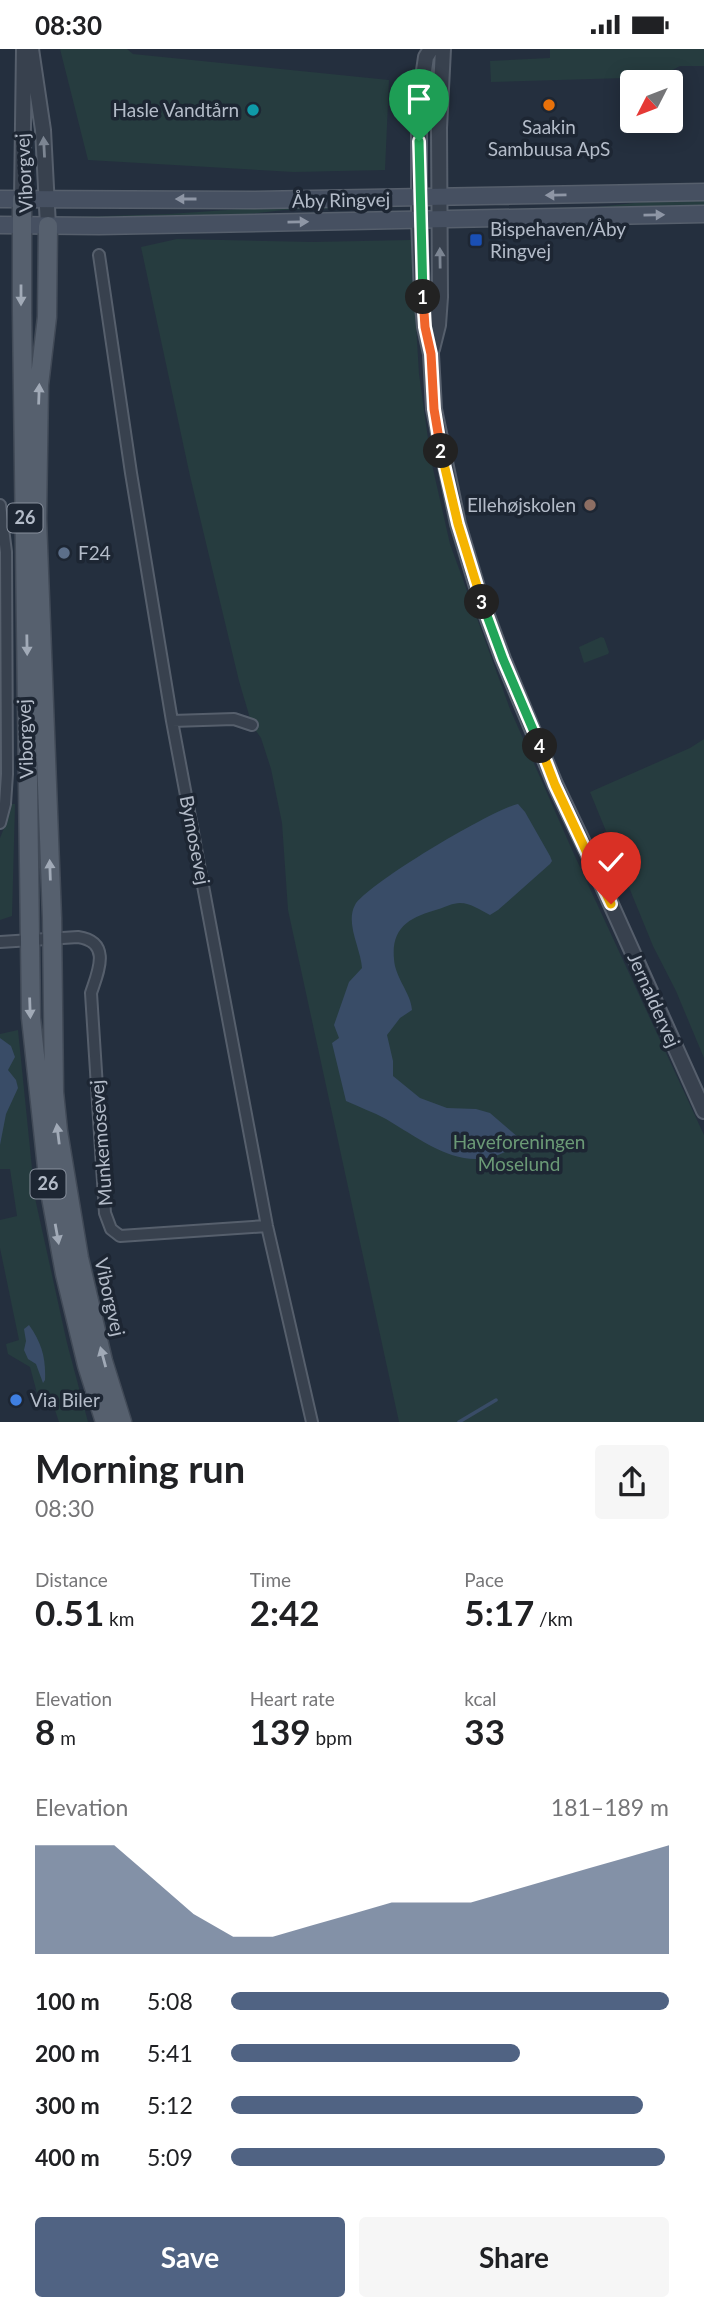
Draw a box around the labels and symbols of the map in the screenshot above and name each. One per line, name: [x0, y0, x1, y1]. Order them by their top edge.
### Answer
pin: [389, 69, 449, 141]
north arrow: [620, 70, 682, 133]
marker: Saakin Sambuusa ApS: [541, 97, 557, 113]
place label: Hasle Vandtårn: [112, 98, 239, 121]
marker: Hasle Vandtårn: [245, 102, 261, 118]
place label: Saakin Sambuusa ApS: [488, 115, 610, 160]
street label: Viborgvej: [10, 133, 37, 213]
one-way arrow: [38, 136, 49, 158]
street label: Åby Ringvej: [292, 187, 390, 212]
one-way arrow: [544, 189, 566, 201]
one-way arrow: [175, 193, 197, 205]
one-way arrow: [644, 210, 666, 221]
one-way arrow: [288, 216, 310, 227]
place label: Bispehaven/Åby Ringvej: [490, 217, 626, 262]
marker: Bispehaven/Åby Ringvej: [468, 232, 484, 248]
one-way arrow: [434, 247, 445, 269]
pin: 1: [406, 279, 440, 315]
one-way arrow: [16, 284, 27, 306]
one-way arrow: [34, 383, 45, 405]
pin: 2: [424, 433, 458, 469]
place label: Ellehøjskolen: [467, 493, 576, 516]
marker: Ellehøjskolen: [582, 497, 598, 513]
road number: 26: [8, 503, 42, 533]
place label: F24: [78, 541, 111, 564]
marker: F24: [56, 545, 72, 561]
pin: 3: [464, 585, 500, 619]
one-way arrow: [21, 634, 32, 656]
street label: Viborgvej: [12, 699, 37, 779]
pin: 4: [522, 729, 558, 763]
street label: Bymosevej: [176, 793, 215, 886]
pin: [581, 832, 641, 904]
one-way arrow: [45, 859, 56, 881]
street label: Jernaldervej: [623, 949, 685, 1051]
one-way arrow: [25, 997, 36, 1019]
street label: Munkemosevej: [85, 1079, 116, 1207]
one-way arrow: [53, 1123, 64, 1145]
park label: Haveforeningen Moselund: [453, 1130, 585, 1175]
road number: 26: [30, 1169, 66, 1199]
one-way arrow: [52, 1223, 63, 1245]
street label: Viborgvej: [90, 1256, 131, 1338]
one-way arrow: [97, 1346, 107, 1367]
place label: Via Biler: [30, 1388, 100, 1411]
marker: Via Biler: [8, 1392, 24, 1408]

